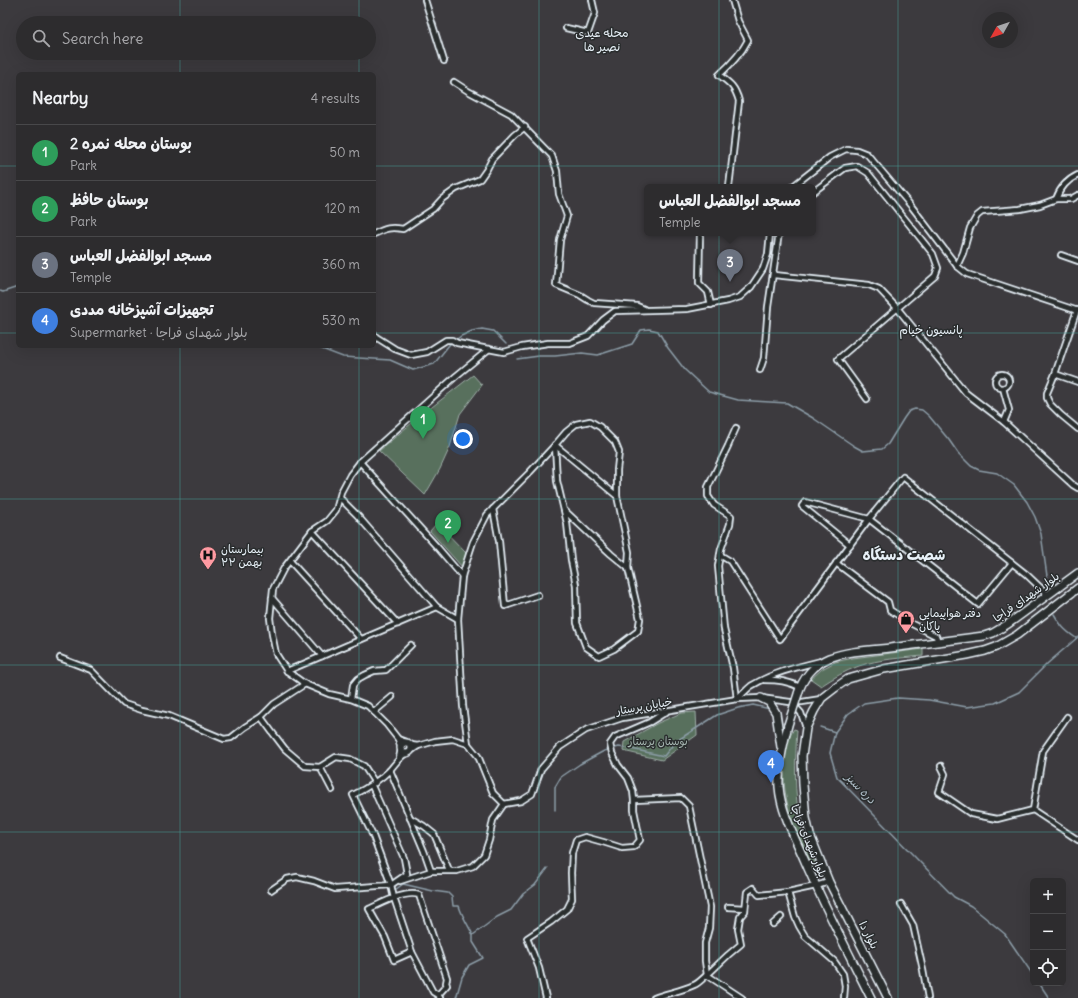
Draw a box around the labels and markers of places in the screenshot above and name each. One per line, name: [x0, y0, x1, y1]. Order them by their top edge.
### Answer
pin: 3: [717, 249, 743, 282]
pin: 1: [410, 406, 436, 439]
pin: 2: [435, 510, 461, 543]
place label: بیمارستان ۲۲ بهمن: [221, 542, 264, 570]
hospital icon: بیمارستان ۲۲ بهمن: [198, 545, 218, 570]
place label: دفتر هواپیمایی پاکان: [919, 606, 981, 633]
shop icon: دفتر هواپیمایی پاکان: [896, 609, 916, 634]
pin: 4: [758, 750, 784, 783]

